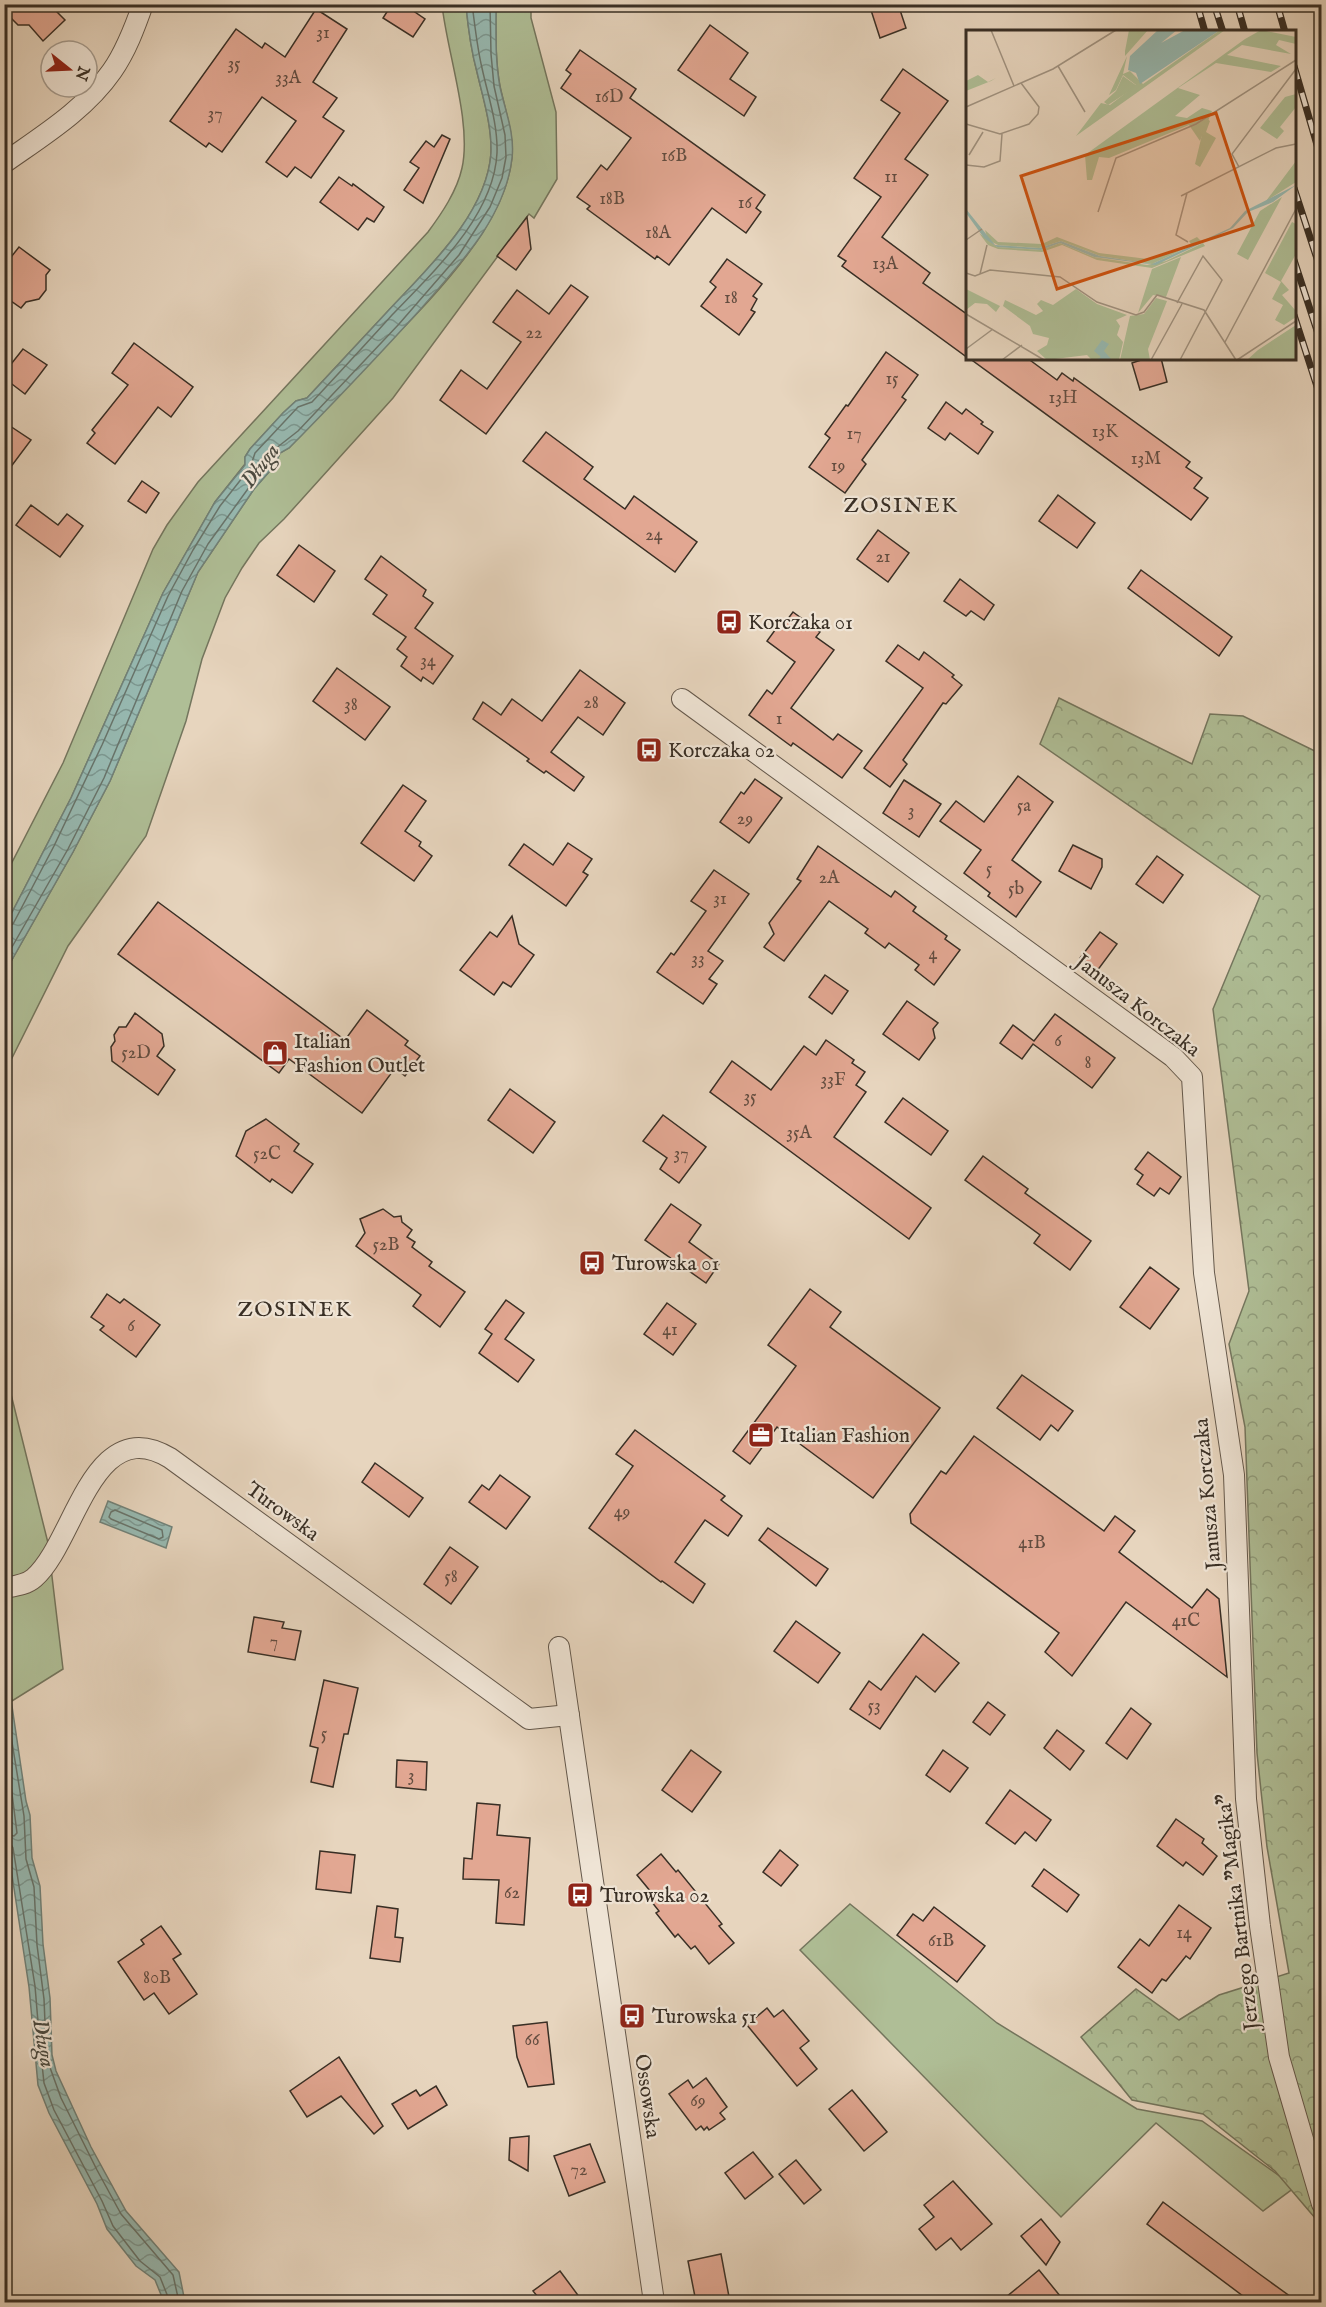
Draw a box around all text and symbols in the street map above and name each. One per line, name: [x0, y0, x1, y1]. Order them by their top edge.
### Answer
house number: 31: [316, 22, 330, 45]
inset map: [966, 30, 1296, 360]
north arrow: [39, 39, 99, 99]
house number: 35: [227, 53, 241, 76]
text: N: [70, 62, 93, 83]
house number: 33A: [275, 67, 302, 90]
house number: 16D: [595, 86, 623, 109]
house number: 37: [207, 103, 223, 126]
house number: 16B: [661, 145, 687, 168]
house number: 11: [884, 166, 898, 189]
house number: 18B: [599, 188, 625, 211]
house number: 16: [738, 192, 753, 215]
house number: 18A: [645, 222, 672, 245]
house number: 13A: [872, 253, 899, 276]
house number: 18: [724, 287, 738, 310]
house number: 22: [526, 322, 542, 345]
house number: 15: [885, 368, 899, 391]
house number: 13H: [1049, 387, 1077, 410]
house number: 13K: [1092, 421, 1119, 444]
house number: 17: [846, 423, 862, 446]
water label: Długa: [235, 438, 287, 494]
house number: 13M: [1131, 448, 1161, 471]
house number: 19: [831, 455, 845, 478]
district label: ZOSINEK: [843, 492, 959, 520]
house number: 24: [645, 524, 663, 547]
house number: 21: [875, 546, 891, 569]
bus stop icon: Korczaka 01: [714, 607, 744, 637]
place label: Korczaka 01: [748, 610, 853, 637]
house number: 34: [420, 650, 436, 673]
house number: 28: [583, 692, 599, 715]
house number: 38: [344, 694, 358, 717]
house number: 1: [776, 708, 782, 731]
bus stop icon: Korczaka 02: [634, 735, 664, 765]
place label: Korczaka 02: [668, 738, 775, 765]
house number: 5a: [1017, 795, 1031, 818]
house number: 3: [908, 800, 914, 823]
house number: 29: [737, 808, 753, 831]
house number: 5: [986, 858, 993, 881]
house number: 2A: [819, 867, 840, 890]
house number: 5b: [1008, 878, 1024, 901]
house number: 31: [713, 888, 727, 911]
house number: 4: [929, 943, 938, 966]
house number: 33: [691, 948, 705, 971]
street label: Janusza Korczaka: [1067, 948, 1206, 1064]
place label: Italian Fashion Outlet: [294, 1029, 425, 1080]
house number: 6: [1054, 1030, 1062, 1053]
shop icon: Italian Fashion Outlet: [260, 1038, 290, 1068]
house number: 52D: [121, 1042, 151, 1065]
house number: 8: [1084, 1052, 1092, 1075]
house number: 33F: [821, 1069, 846, 1092]
house number: 35: [743, 1086, 757, 1109]
house number: 35A: [786, 1122, 813, 1145]
house number: 52C: [253, 1143, 281, 1166]
house number: 37: [673, 1143, 689, 1166]
house number: 52B: [373, 1234, 399, 1257]
bus stop icon: Turowska 01: [577, 1248, 607, 1278]
place label: Turowska 01: [612, 1251, 719, 1278]
district label: ZOSINEK: [237, 1296, 353, 1324]
house number: 6: [127, 1315, 135, 1338]
house number: 41: [662, 1319, 678, 1342]
street label: Janusza Korczaka: [1188, 1416, 1229, 1573]
office icon: Italian Fashion: [746, 1420, 776, 1450]
place label: Italian Fashion: [780, 1423, 910, 1450]
street label: Turowska: [240, 1476, 325, 1549]
house number: 49: [614, 1501, 630, 1524]
house number: 41B: [1018, 1532, 1046, 1555]
house number: 58: [444, 1566, 458, 1589]
house number: 41C: [1172, 1610, 1200, 1633]
house number: 7: [270, 1631, 278, 1654]
house number: 53: [867, 1695, 881, 1718]
house number: 5: [321, 1723, 328, 1746]
house number: 3: [408, 1765, 414, 1788]
street label: Jerzego Bartnika "Magika": [1211, 1792, 1267, 2034]
bus stop icon: Turowska 02: [565, 1880, 595, 1910]
house number: 62: [504, 1882, 520, 1905]
place label: Turowska 02: [600, 1883, 710, 1910]
house number: 14: [1176, 1922, 1192, 1945]
house number: 61B: [928, 1930, 954, 1953]
house number: 80B: [143, 1967, 171, 1990]
bus stop icon: Turowska 51: [617, 2001, 647, 2031]
place label: Turowska 51: [652, 2004, 757, 2031]
water label: Długa: [25, 2017, 61, 2070]
house number: 66: [524, 2029, 540, 2052]
street label: Ossowska: [627, 2052, 666, 2141]
house number: 69: [690, 2090, 706, 2113]
house number: 72: [571, 2159, 587, 2182]

